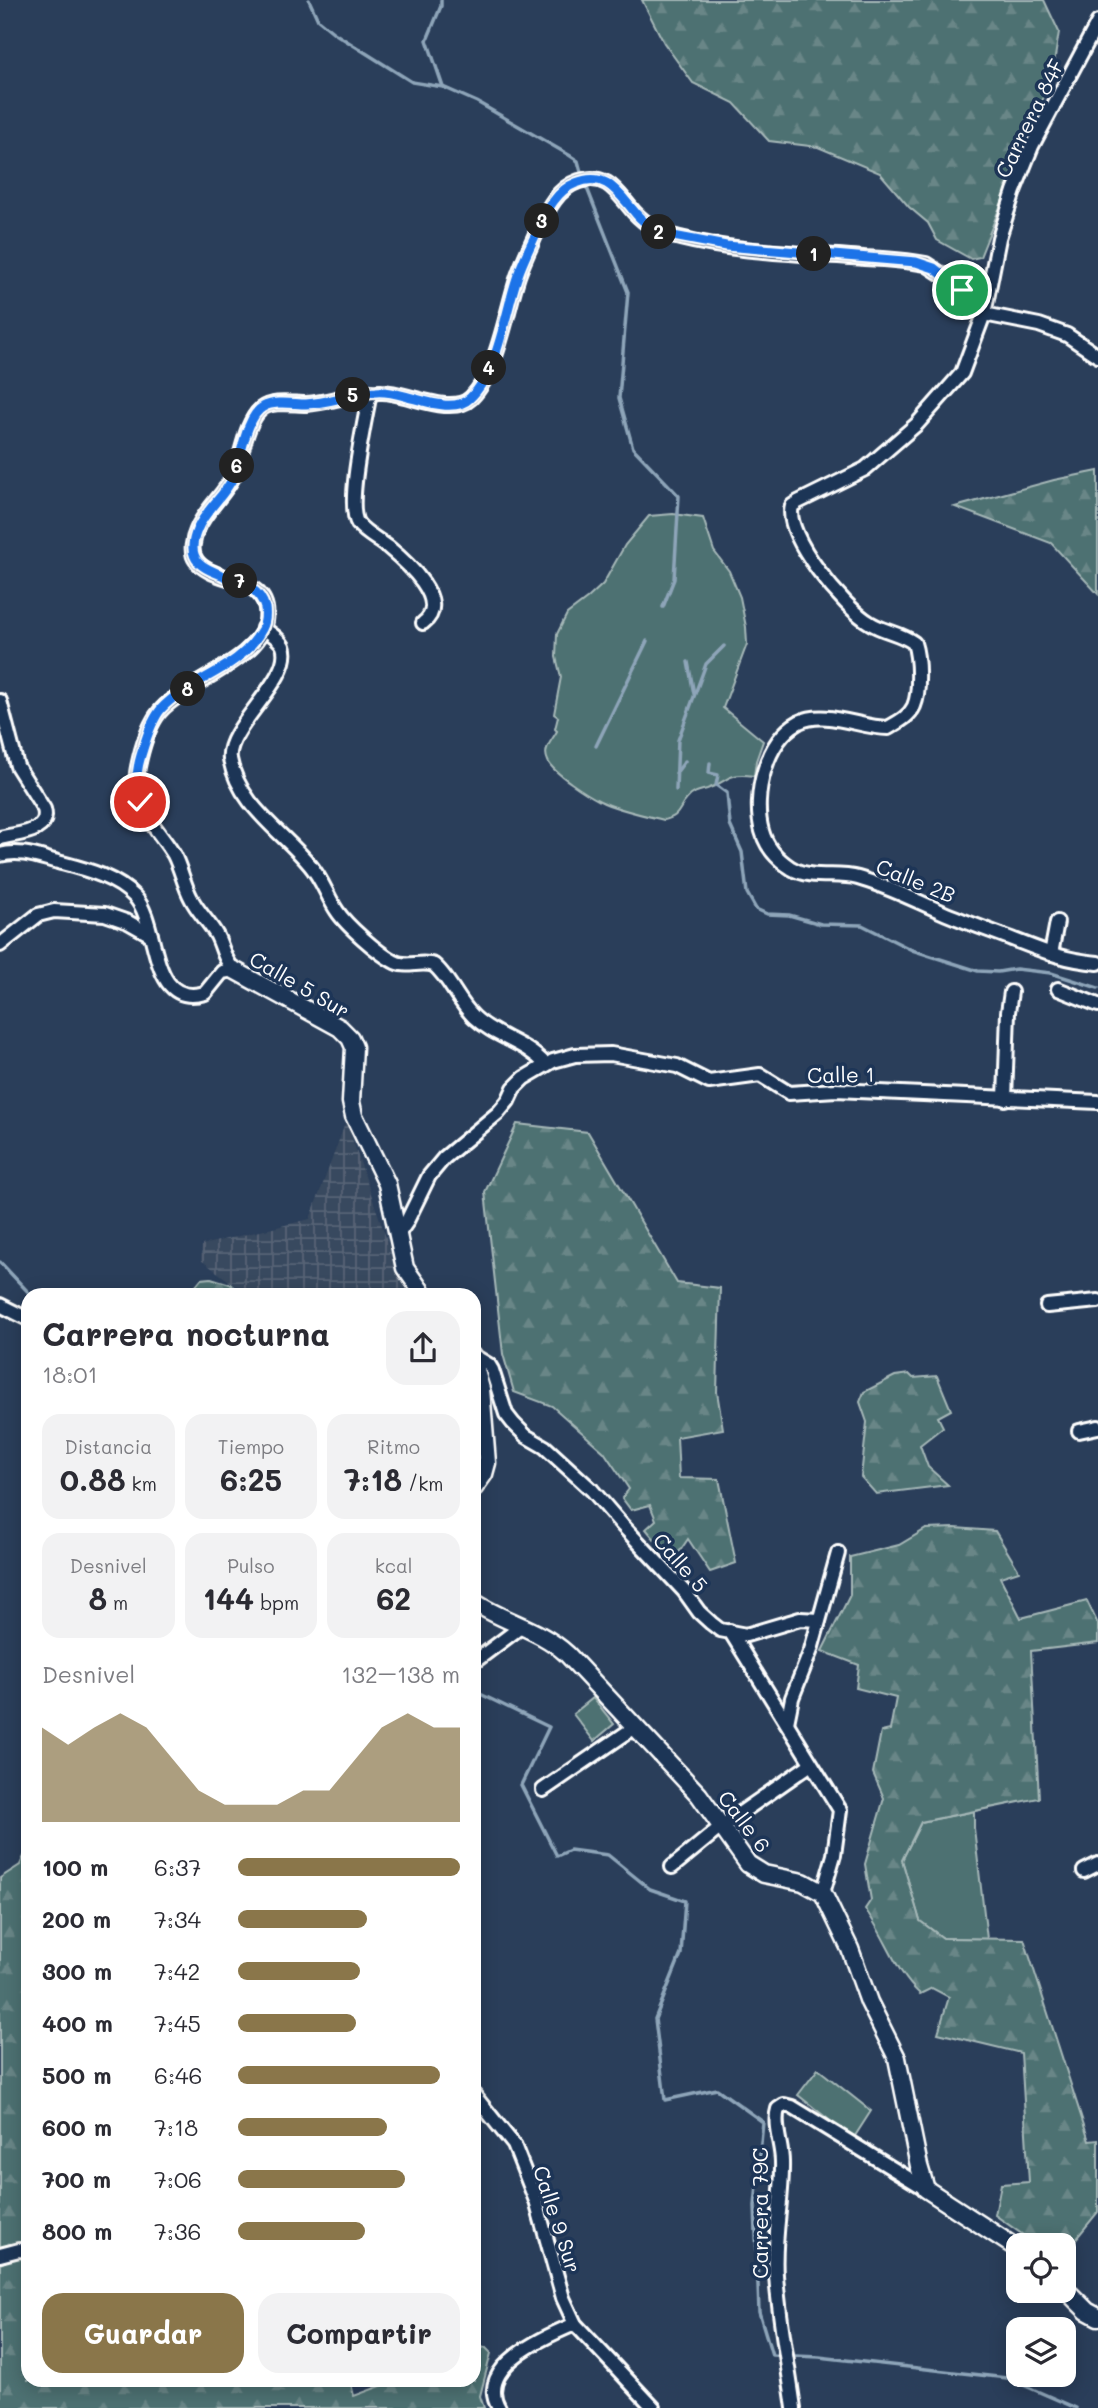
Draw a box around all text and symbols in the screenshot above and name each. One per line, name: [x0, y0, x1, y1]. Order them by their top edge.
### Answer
street label: Carrera 84F: [989, 54, 1070, 182]
pin: 3: [524, 204, 560, 238]
text: 3: [536, 208, 547, 233]
pin: 2: [642, 215, 676, 250]
text: 2: [653, 219, 664, 244]
pin: 1: [796, 236, 832, 272]
text: 1: [809, 241, 818, 266]
pin: [932, 260, 992, 320]
icon: arrive: [943, 271, 981, 309]
pin: 4: [472, 350, 506, 386]
text: 4: [482, 355, 495, 380]
pin: 5: [336, 378, 370, 412]
text: 5: [347, 382, 358, 407]
pin: 6: [219, 448, 254, 484]
text: 6: [231, 453, 242, 478]
pin: 7: [222, 564, 258, 598]
text: 7: [234, 568, 245, 593]
pin: 8: [170, 672, 206, 706]
text: 8: [182, 676, 193, 701]
pin: [110, 772, 170, 832]
icon: check: [121, 783, 159, 821]
street label: Calle 2B: [872, 852, 960, 908]
street label: Calle 5 Sur: [245, 945, 355, 1023]
street label: Calle 1: [807, 1060, 875, 1088]
button: share: [386, 1311, 460, 1385]
text: Carrera nocturna: [42, 1312, 330, 1354]
text: 18:01: [42, 1359, 98, 1389]
text: Distancia: [65, 1434, 152, 1459]
text: Tiempo: [218, 1434, 284, 1459]
text: Ritmo: [367, 1434, 420, 1459]
text: 0.88: [60, 1459, 126, 1499]
text: 6:25: [220, 1459, 282, 1499]
text: 7:18: [344, 1459, 402, 1499]
text: km: [126, 1471, 157, 1496]
text: /km: [402, 1471, 443, 1496]
street label: Calle 5: [648, 1527, 714, 1597]
text: Desnivel: [70, 1553, 147, 1578]
text: Pulso: [227, 1553, 275, 1578]
text: kcal: [375, 1553, 413, 1578]
text: 8: [88, 1578, 107, 1618]
text: 144: [203, 1578, 254, 1618]
text: 62: [376, 1578, 411, 1618]
text: m: [107, 1590, 128, 1615]
text: bpm: [254, 1590, 299, 1615]
text: Desnivel: [42, 1659, 135, 1689]
text: 132–138 m: [341, 1659, 460, 1689]
street label: Calle 6: [713, 1785, 777, 1857]
text: 100 m: [42, 1852, 108, 1882]
text: 6:37: [154, 1852, 201, 1882]
text: 200 m: [42, 1904, 111, 1934]
text: 7:34: [154, 1904, 201, 1934]
text: 300 m: [42, 1956, 112, 1986]
text: 7:42: [154, 1956, 200, 1986]
text: 400 m: [42, 2008, 113, 2038]
text: 7:45: [154, 2008, 201, 2038]
text: 500 m: [42, 2060, 112, 2090]
text: 6:46: [154, 2060, 202, 2090]
text: 600 m: [42, 2112, 112, 2142]
text: 7:18: [154, 2112, 198, 2142]
street label: Carrera 79C: [746, 2147, 773, 2279]
street label: Calle 9 Sur: [528, 2162, 588, 2276]
text: 700 m: [42, 2164, 111, 2194]
text: 7:06: [154, 2164, 202, 2194]
text: 800 m: [42, 2216, 112, 2246]
text: 7:36: [154, 2216, 201, 2246]
map controls: [1006, 2233, 1076, 2387]
button: locate: [1006, 2233, 1076, 2303]
button: Guardar: [42, 2293, 244, 2373]
button: Compartir: [258, 2293, 460, 2373]
button: layers: [1006, 2317, 1076, 2387]

